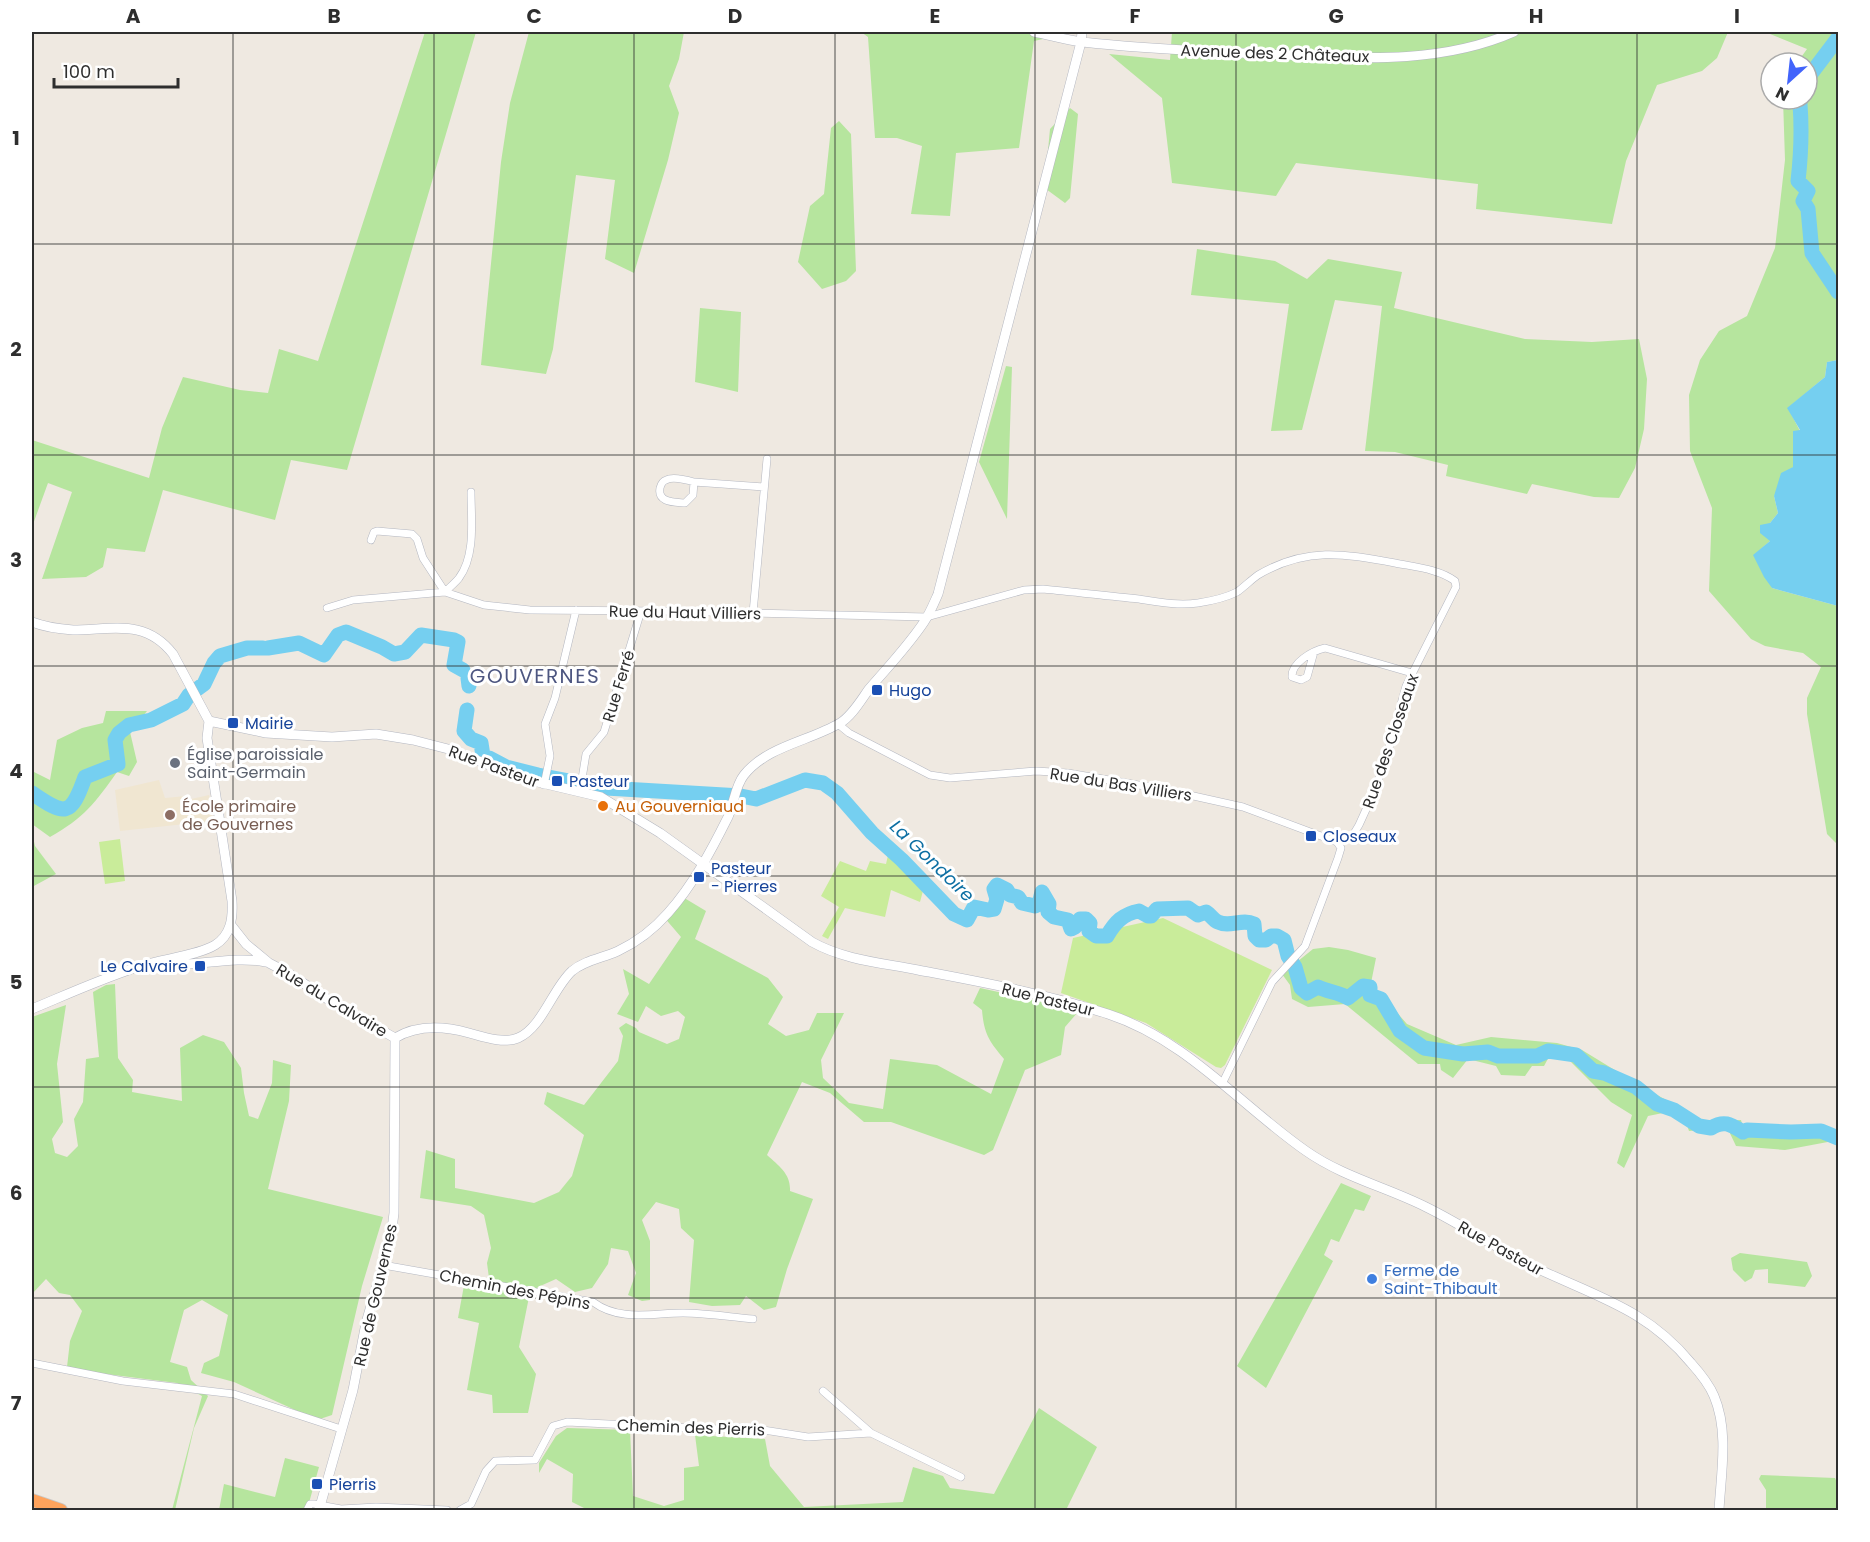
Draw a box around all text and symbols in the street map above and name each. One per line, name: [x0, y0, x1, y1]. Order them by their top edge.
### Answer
text: A: [126, 2, 141, 30]
text: B: [327, 2, 341, 30]
text: C: [526, 2, 542, 30]
text: D: [728, 2, 742, 30]
text: E: [930, 2, 940, 30]
text: F: [1130, 2, 1141, 30]
text: G: [1328, 2, 1344, 30]
text: H: [1529, 2, 1543, 30]
text: I: [1734, 2, 1740, 30]
street label: Avenue des 2 Châteaux: [1180, 39, 1370, 68]
scale bar: [54, 51, 178, 89]
north arrow: [1759, 51, 1819, 111]
text: 100 m: [63, 59, 115, 84]
text: N: [1772, 81, 1793, 107]
text: 1: [12, 124, 20, 152]
text: 2: [10, 335, 22, 363]
text: 3: [10, 546, 22, 574]
street label: Rue du Haut Villiers: [609, 600, 761, 625]
street label: Rue Ferré: [597, 647, 640, 725]
district label: GOUVERNES: [470, 662, 600, 690]
street label: Rue des Closeaux: [1357, 670, 1424, 812]
place label: Hugo: [889, 679, 931, 702]
marker: Hugo: [870, 683, 884, 697]
place label: Mairie: [245, 712, 293, 735]
marker: Mairie: [226, 716, 240, 730]
street label: Rue Pasteur: [445, 739, 542, 793]
place label: Église paroissiale Saint-Germain: [187, 743, 324, 784]
marker: Église paroissiale Saint-Germain: [168, 756, 182, 770]
text: 4: [9, 757, 23, 785]
street label: Rue du Bas Villiers: [1048, 762, 1194, 807]
place label: Pasteur: [569, 770, 629, 793]
marker: Pasteur: [550, 774, 564, 788]
place label: École primaire de Gouvernes: [182, 795, 296, 836]
place label: Au Gouverniaud: [615, 795, 744, 818]
marker: Au Gouverniaud: [596, 799, 610, 813]
marker: École primaire de Gouvernes: [163, 808, 177, 822]
water label: La Gondoire: [885, 814, 980, 907]
place label: Closeaux: [1323, 825, 1397, 848]
marker: Closeaux: [1304, 829, 1318, 843]
place label: Pasteur - Pierres: [711, 857, 777, 898]
marker: Pasteur - Pierres: [692, 870, 706, 884]
place label: Le Calvaire: [100, 955, 188, 978]
street label: Rue du Calvaire: [272, 958, 392, 1043]
marker: Le Calvaire: [193, 959, 207, 973]
text: 5: [10, 968, 23, 996]
street label: Rue Pasteur: [999, 977, 1097, 1022]
text: 6: [10, 1179, 22, 1207]
street label: Rue Pasteur: [1454, 1215, 1548, 1281]
street label: Rue de Gouvernes: [348, 1222, 403, 1369]
place label: Ferme de Saint-Thibault: [1384, 1259, 1498, 1300]
street label: Chemin des Pépins: [437, 1264, 592, 1315]
marker: Ferme de Saint-Thibault: [1365, 1272, 1379, 1286]
text: 7: [11, 1389, 22, 1417]
street label: Chemin des Pierris: [617, 1413, 765, 1442]
place label: Pierris: [329, 1473, 376, 1496]
marker: Pierris: [310, 1477, 324, 1491]

